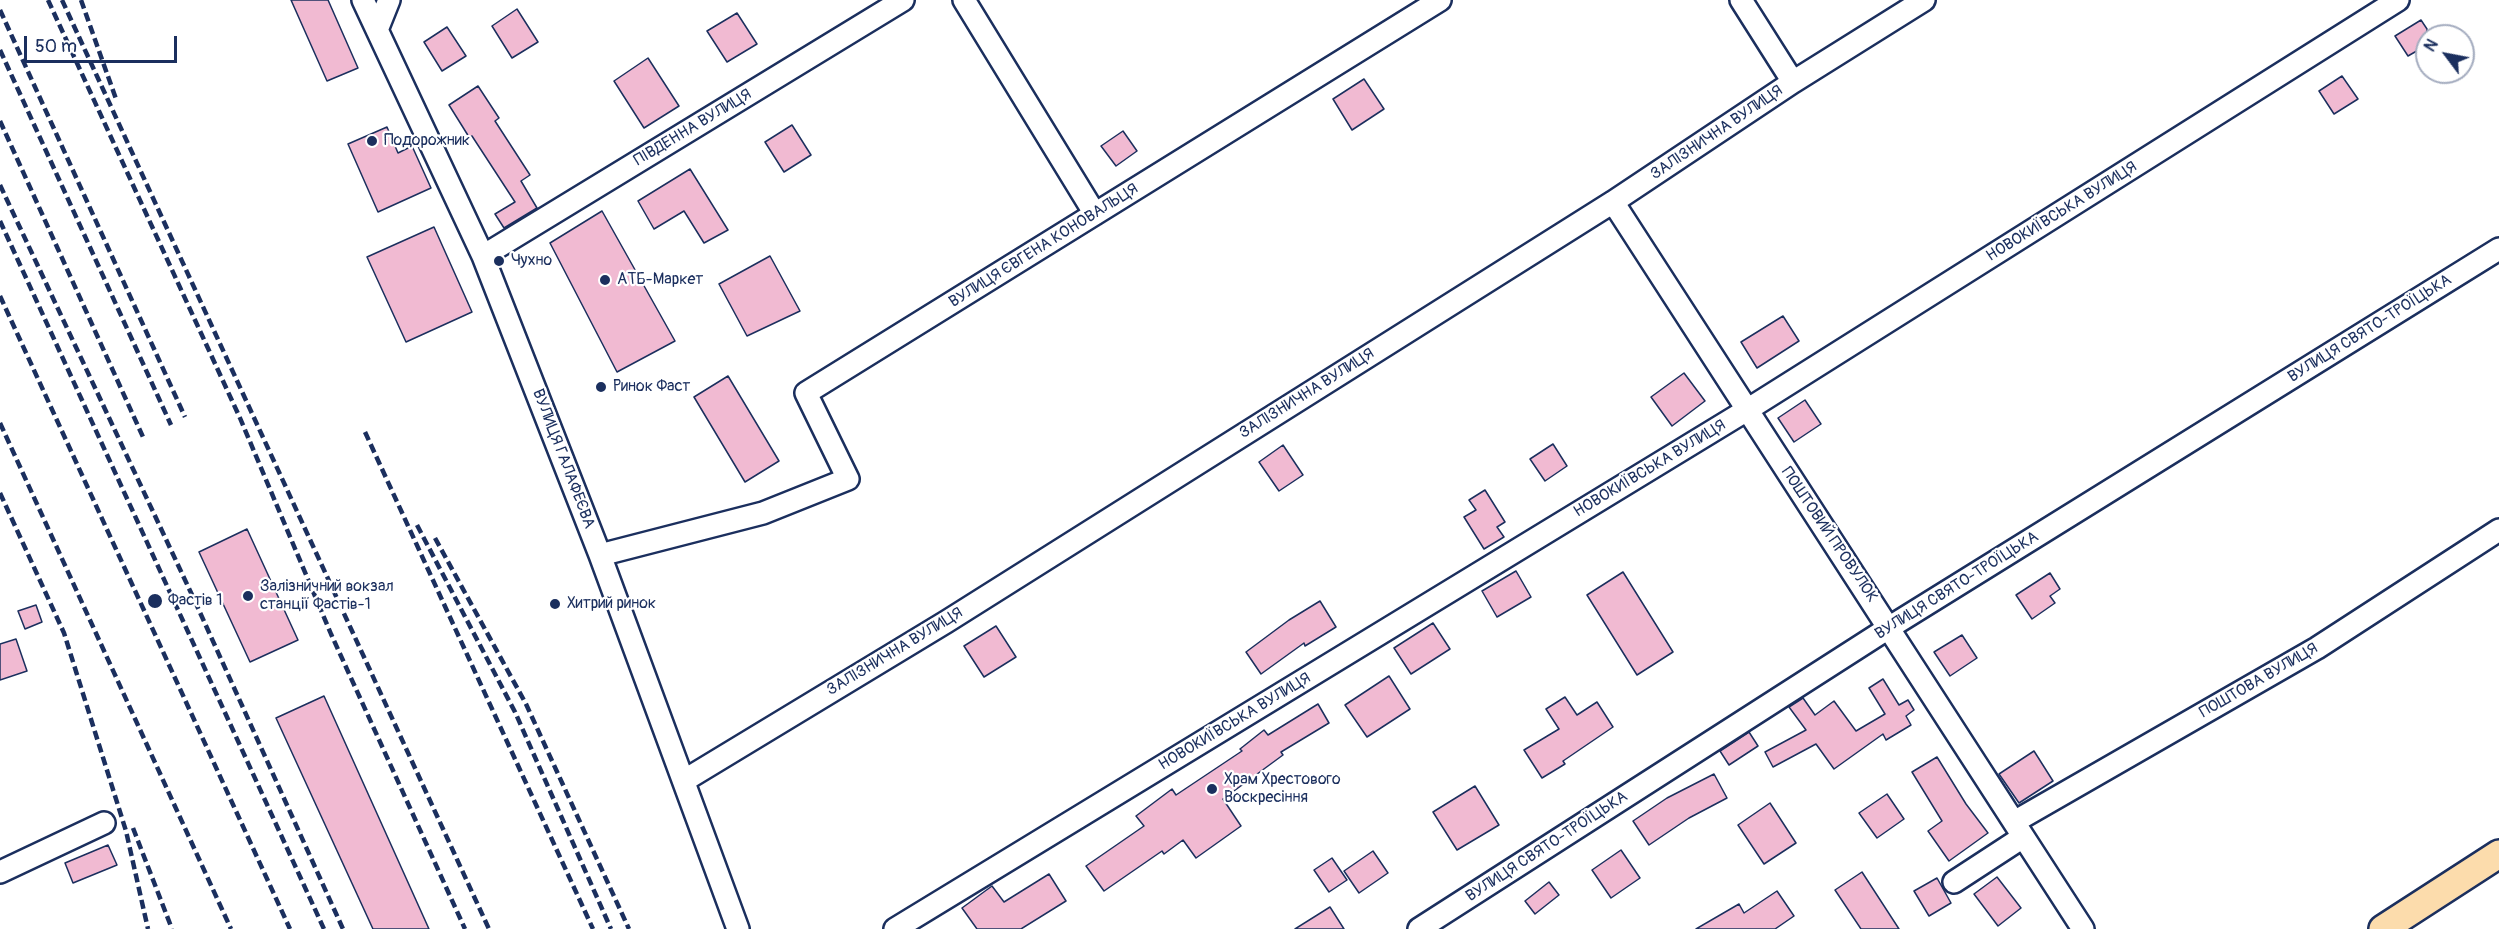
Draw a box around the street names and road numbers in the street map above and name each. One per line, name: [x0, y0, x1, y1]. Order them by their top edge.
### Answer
street label: ЗАЛІЗНИЧНА ВУЛИЦЯ: [1647, 82, 1787, 184]
street label: ПІВДЕННА ВУЛИЦЯ: [631, 85, 755, 171]
street label: НОВОКИЇВСЬКА ВУЛИЦЯ: [1983, 158, 2141, 266]
street label: ВУЛИЦЯ ЄВГЕНА КОНОВАЛЬЦЯ: [946, 180, 1142, 312]
street label: ВУЛИЦЯ СВЯТО-ТРОЇЦЬКА: [2285, 271, 2455, 387]
street label: ЗАЛІЗНИЧНА ВУЛИЦЯ: [1236, 345, 1378, 443]
street label: ВУЛИЦЯ ГАЛАФЕЄВА: [528, 386, 598, 532]
street label: НОВОКИЇВСЬКА ВУЛИЦЯ: [1571, 416, 1729, 522]
street label: ПОШТОВИЙ ПРОВУЛОК: [1777, 464, 1881, 606]
street label: ВУЛИЦЯ СВЯТО-ТРОЇЦЬКА: [1872, 528, 2042, 644]
street label: ЗАЛІЗНИЧНА ВУЛИЦЯ: [823, 604, 967, 700]
street label: ПОШТОВА ВУЛИЦЯ: [2196, 639, 2322, 723]
street label: НОВОКИЇВСЬКА ВУЛИЦЯ: [1156, 669, 1314, 775]
street label: ВУЛИЦЯ СВЯТО-ТРОЇЦЬКА: [1462, 787, 1632, 907]

